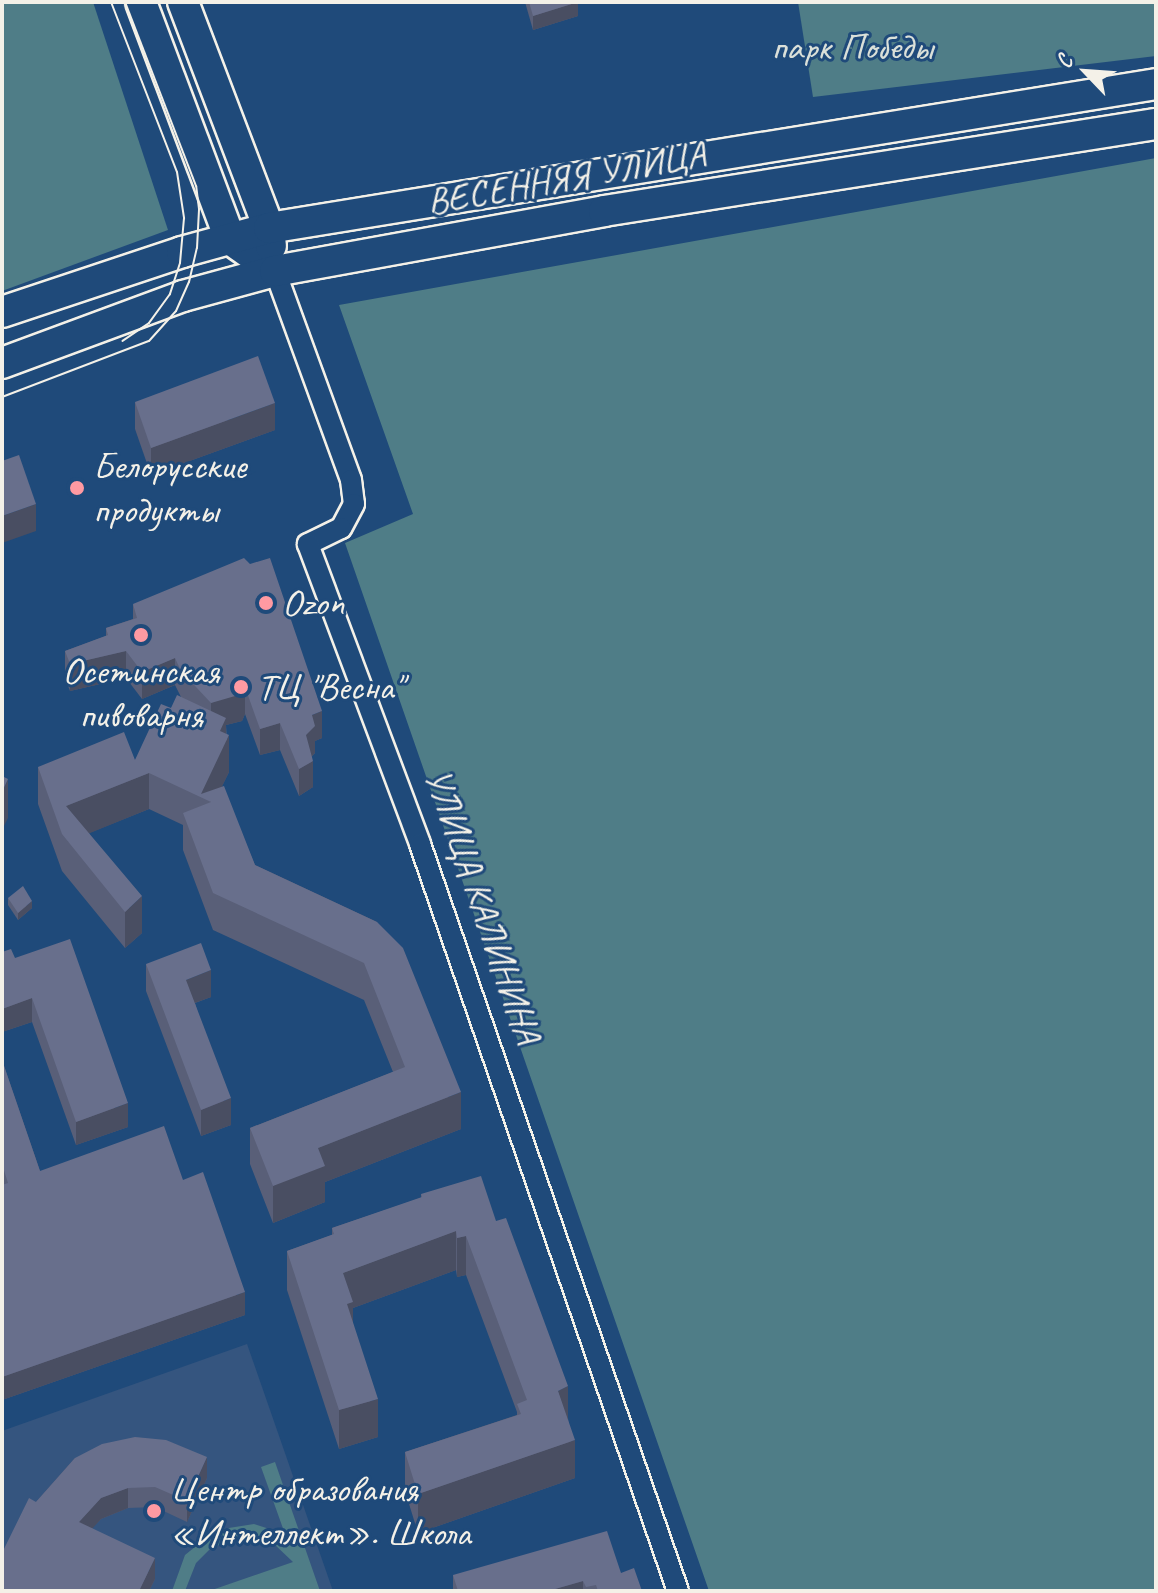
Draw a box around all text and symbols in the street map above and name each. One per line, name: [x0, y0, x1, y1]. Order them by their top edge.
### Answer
park label: парк Победы: [771, 24, 933, 70]
north arrow: [1046, 32, 1126, 112]
text: С: [1049, 51, 1079, 73]
street label: ВЕСЕННЯЯ УЛИЦА: [423, 131, 709, 225]
place label: Белорусские продукты: [93, 443, 246, 532]
marker: Белорусские продукты: [68, 479, 86, 497]
place label: Ozon: [282, 580, 344, 626]
marker: Ozon: [257, 594, 275, 612]
marker: Осетинская пивоварня: [132, 626, 150, 644]
place label: Осетинская пивоварня: [62, 648, 220, 738]
place label: ТЦ "Весна": [257, 664, 402, 710]
marker: ТЦ "Весна": [232, 678, 250, 696]
street label: УЛИЦА КАЛИНИНА: [415, 763, 551, 1049]
place label: Центр образования «Интеллект». Школа: [170, 1466, 471, 1556]
marker: Центр образования «Интеллект». Школа: [145, 1502, 163, 1520]

